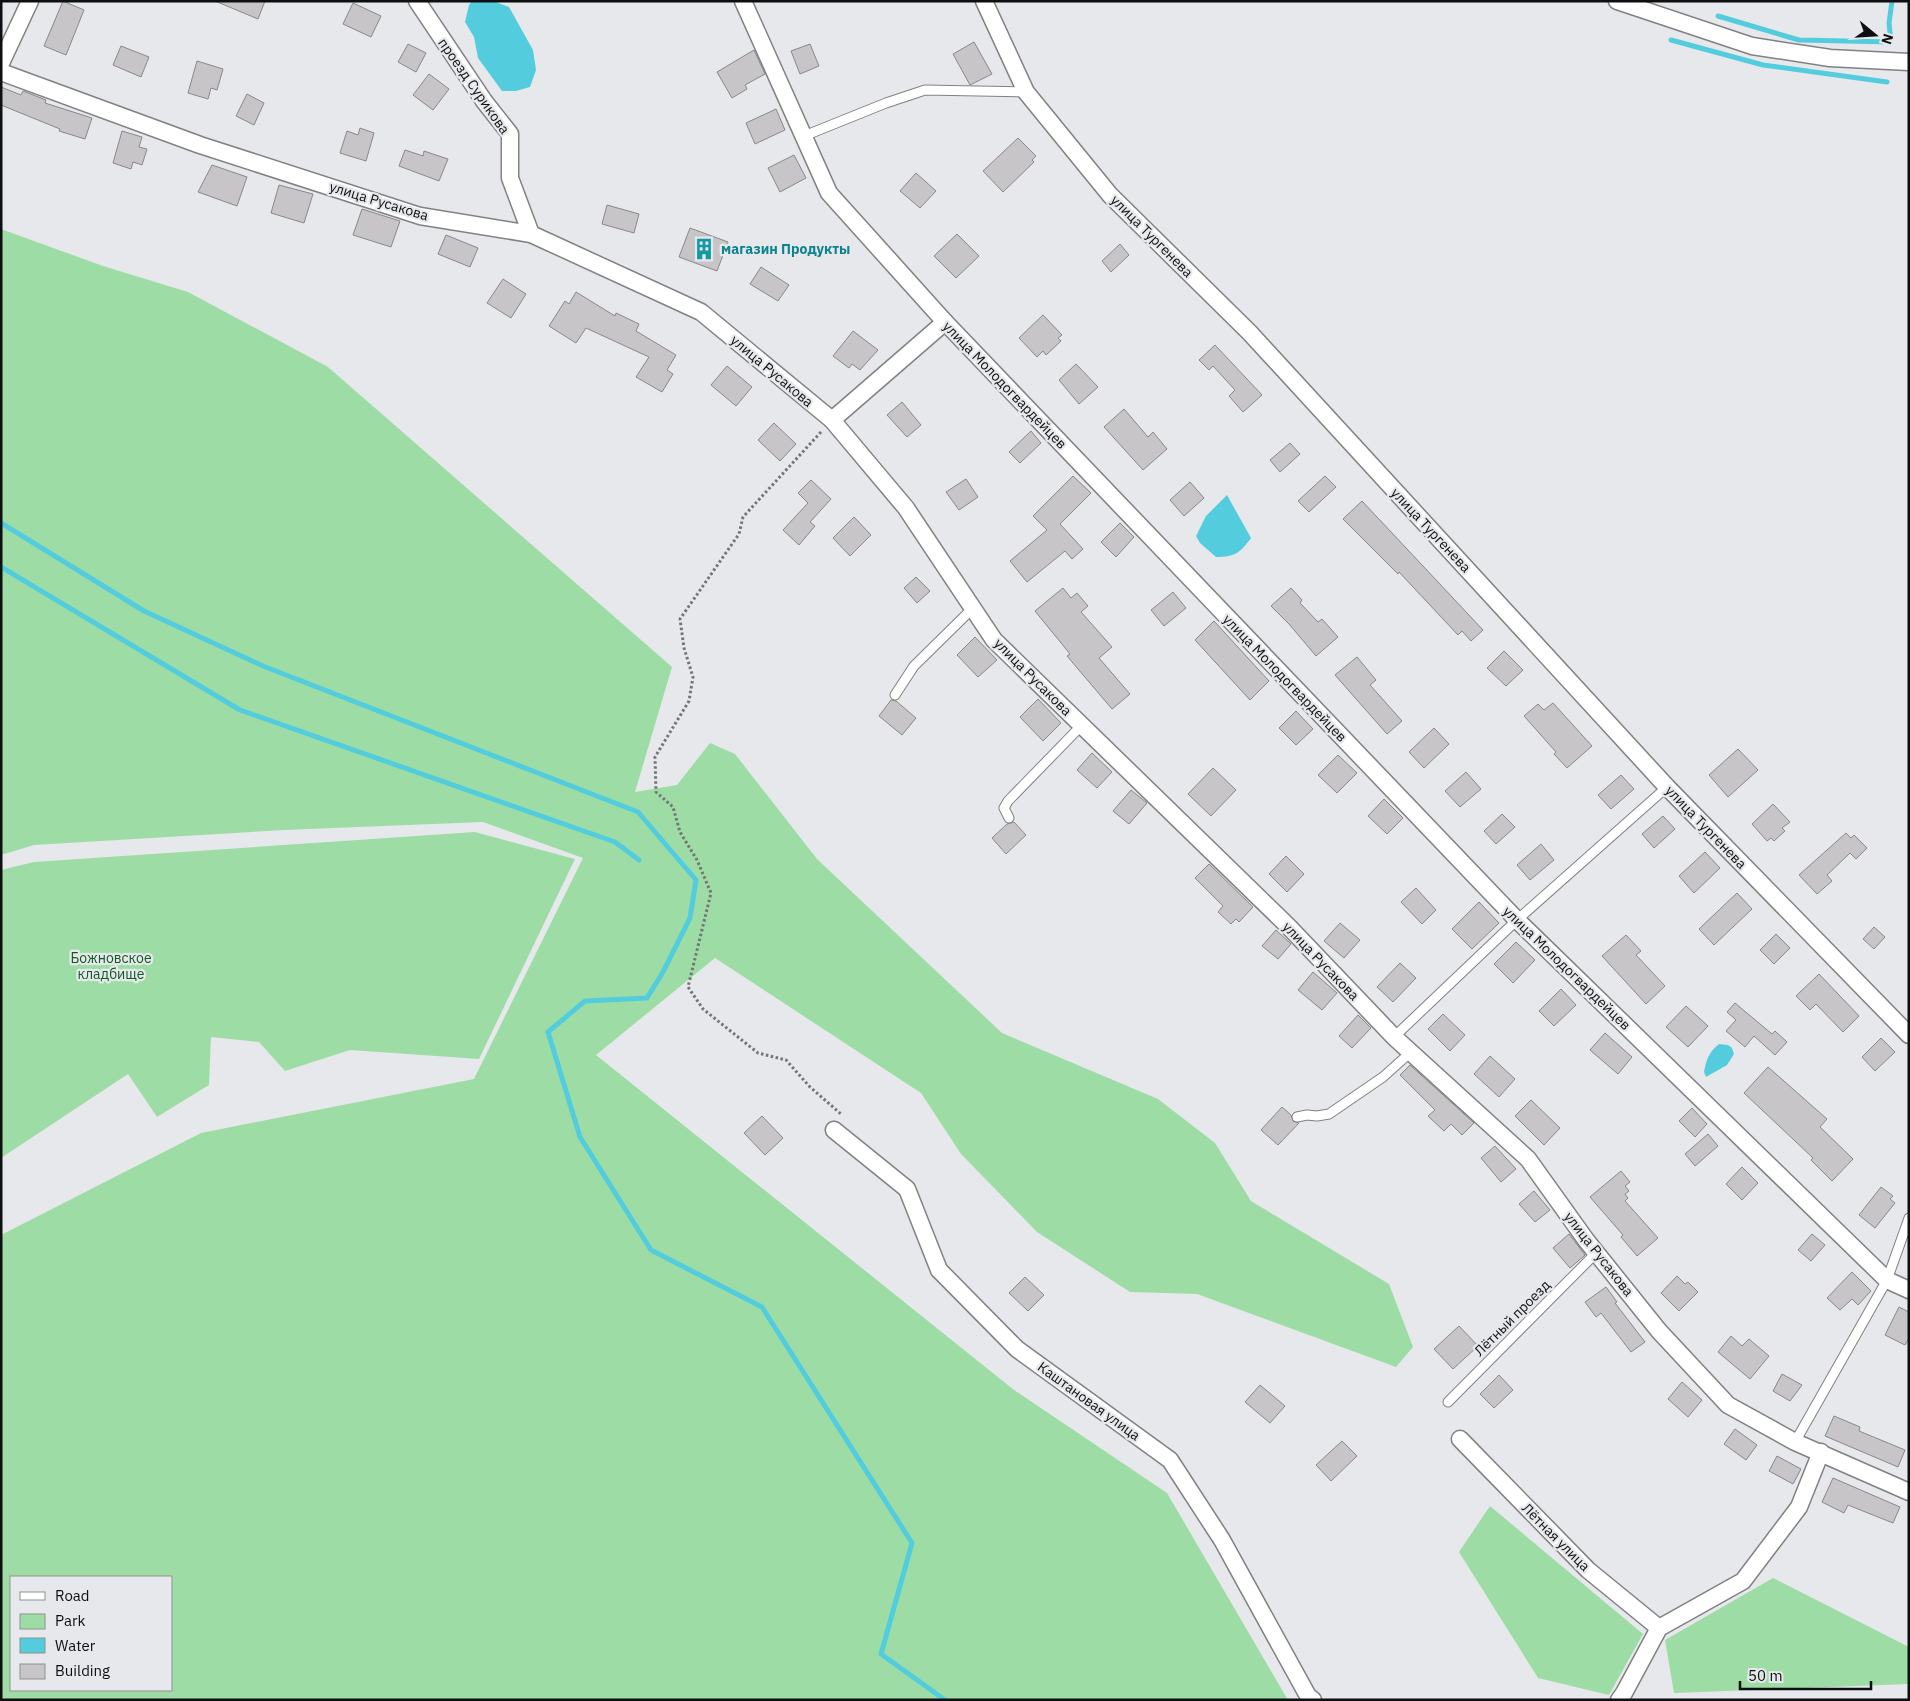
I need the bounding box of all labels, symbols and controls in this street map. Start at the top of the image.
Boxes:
north arrow [1850,10,1900,60]
text: N [1877,31,1897,47]
street label: проезд Сурикова [434,35,514,138]
street label: улица Русакова [327,177,431,225]
street label: улица Тургенева [1107,191,1197,281]
building icon: магазин Продукты [691,236,717,262]
place label: магазин Продукты [721,240,850,258]
street label: улица Молодогвардейцев [939,317,1071,453]
street label: улица Русакова [727,331,817,411]
street label: улица Тургенева [1387,484,1475,576]
street label: улица Молодогвардейцев [1219,610,1351,746]
street label: улица Русакова [990,634,1076,720]
street label: улица Тургенева [1662,781,1751,873]
street label: улица Молодогвардейцев [1499,902,1635,1034]
street label: улица Русакова [1279,918,1363,1005]
park label: Божновское кладбище [70,949,152,983]
street label: улица Русакова [1560,1208,1638,1300]
street label: Лётный проезд [1470,1276,1554,1360]
street label: Каштановая улица [1034,1358,1144,1445]
street label: Лётная улица [1518,1499,1594,1575]
legend [10,1576,172,1691]
text: Road [55,1586,90,1605]
text: Park [55,1611,85,1630]
text: Water [55,1636,96,1655]
scale bar [1740,1658,1871,1690]
text: Building [55,1661,110,1680]
text: 50 m [1748,1666,1783,1685]

